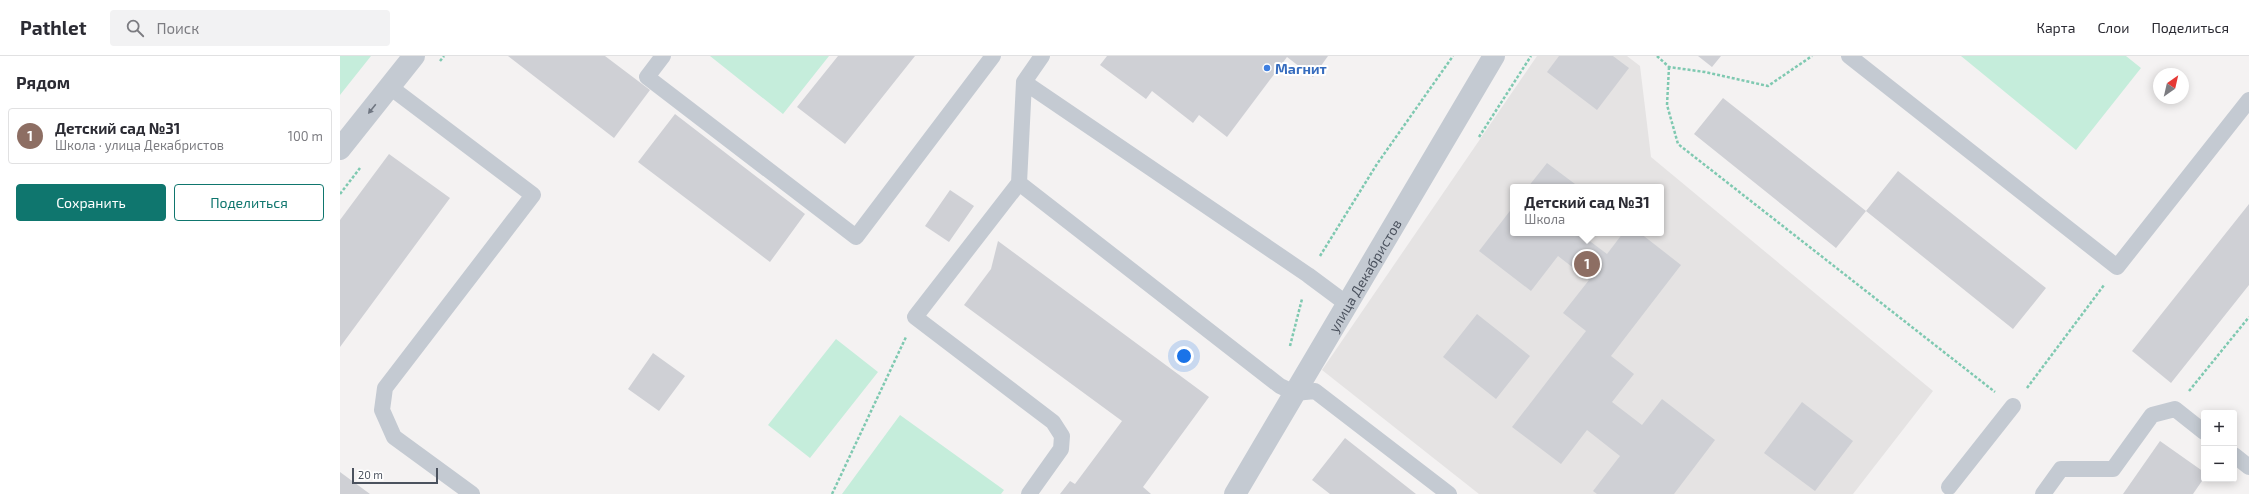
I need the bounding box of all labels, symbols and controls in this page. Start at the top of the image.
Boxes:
search box [110,10,390,46]
text: Pathlet [20,16,86,39]
icon: search [124,17,146,39]
text: Поиск [156,19,199,37]
text: Карта [2036,19,2075,36]
text: Слои [2097,19,2129,36]
text: Поделиться [2151,19,2229,36]
place label: Магнит [1275,60,1327,77]
marker: Магнит [1262,63,1272,73]
north arrow [2153,68,2189,104]
text: Рядом [16,72,70,92]
one-way arrow [368,103,377,114]
text: Детский сад №31 [55,119,180,137]
text: 1 [27,128,33,144]
text: 100 m [288,128,323,144]
text: Школа · улица Декабристов [55,137,224,153]
button: Сохранить [16,184,166,221]
button: Поделиться [174,184,324,221]
popup [1510,184,1664,236]
text: Детский сад №31 [1524,193,1650,211]
text: Школа [1524,211,1565,227]
street label: улица Декабристов [1324,216,1404,335]
pin: 1 [1574,249,1600,279]
your location [1174,346,1194,366]
map controls [2201,410,2237,482]
button: + [2201,410,2237,446]
button: − [2201,446,2237,482]
scale bar [352,466,438,485]
text: 20 m [358,468,383,481]

